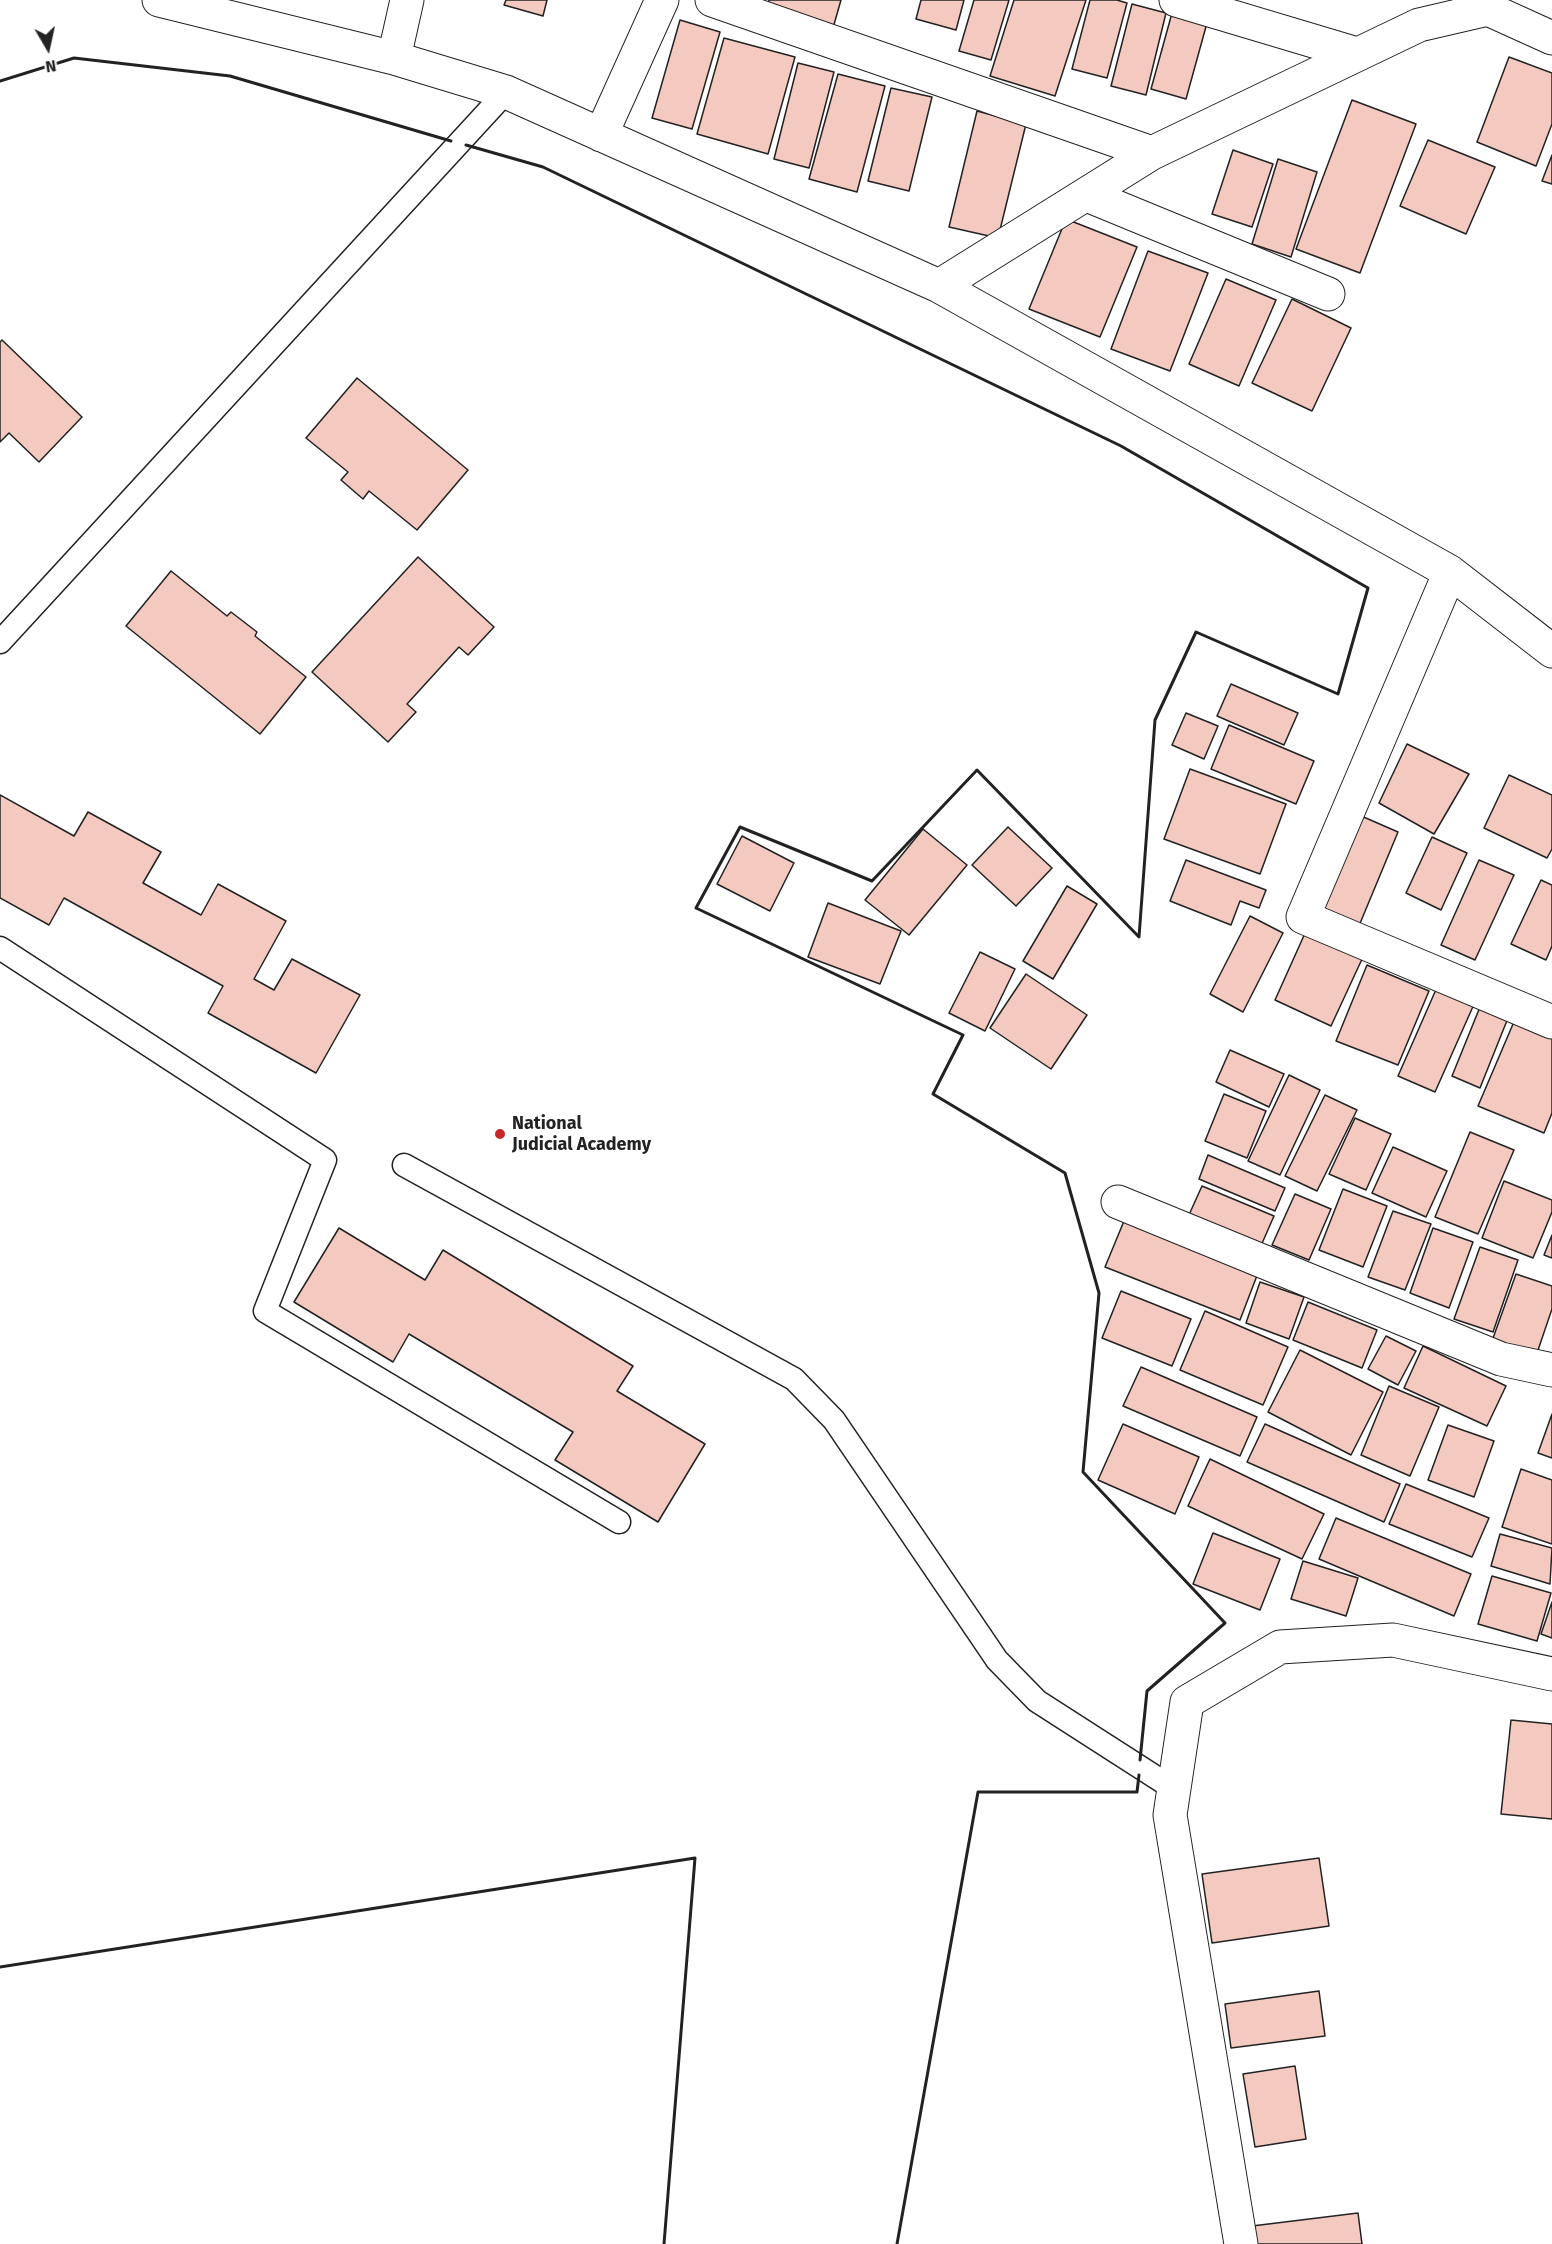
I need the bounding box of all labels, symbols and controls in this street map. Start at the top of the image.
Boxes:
north arrow [18,18,78,78]
text: N [44,56,58,76]
place label: National Judicial Academy [512,1113,651,1156]
marker: National Judicial Academy [493,1127,507,1141]

